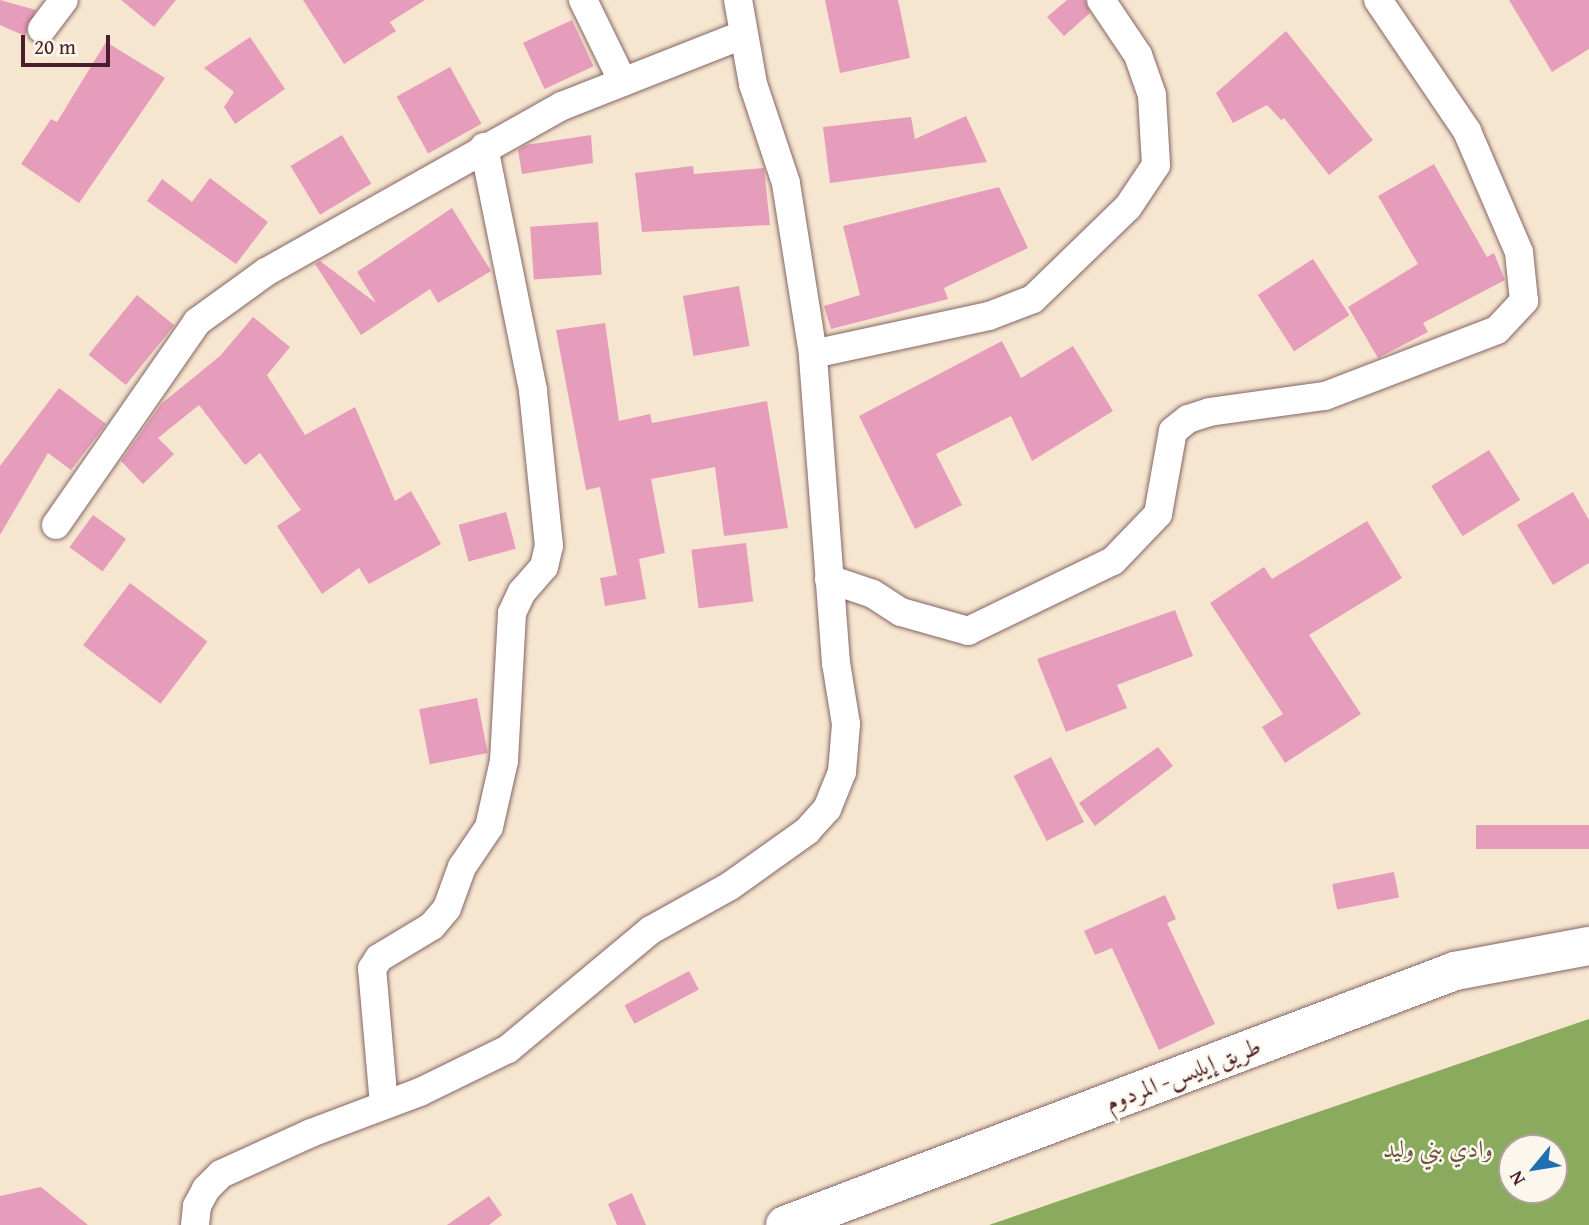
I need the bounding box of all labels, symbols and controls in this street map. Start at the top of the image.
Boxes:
scale bar [24,21,114,65]
text: 20 m [34,31,76,62]
street label: طريق إيليس- المردوم [1101,1031,1265,1117]
north arrow [1498,1134,1568,1204]
park label: وادي بني وليد [1383,1135,1493,1163]
text: N [1501,1166,1532,1191]

